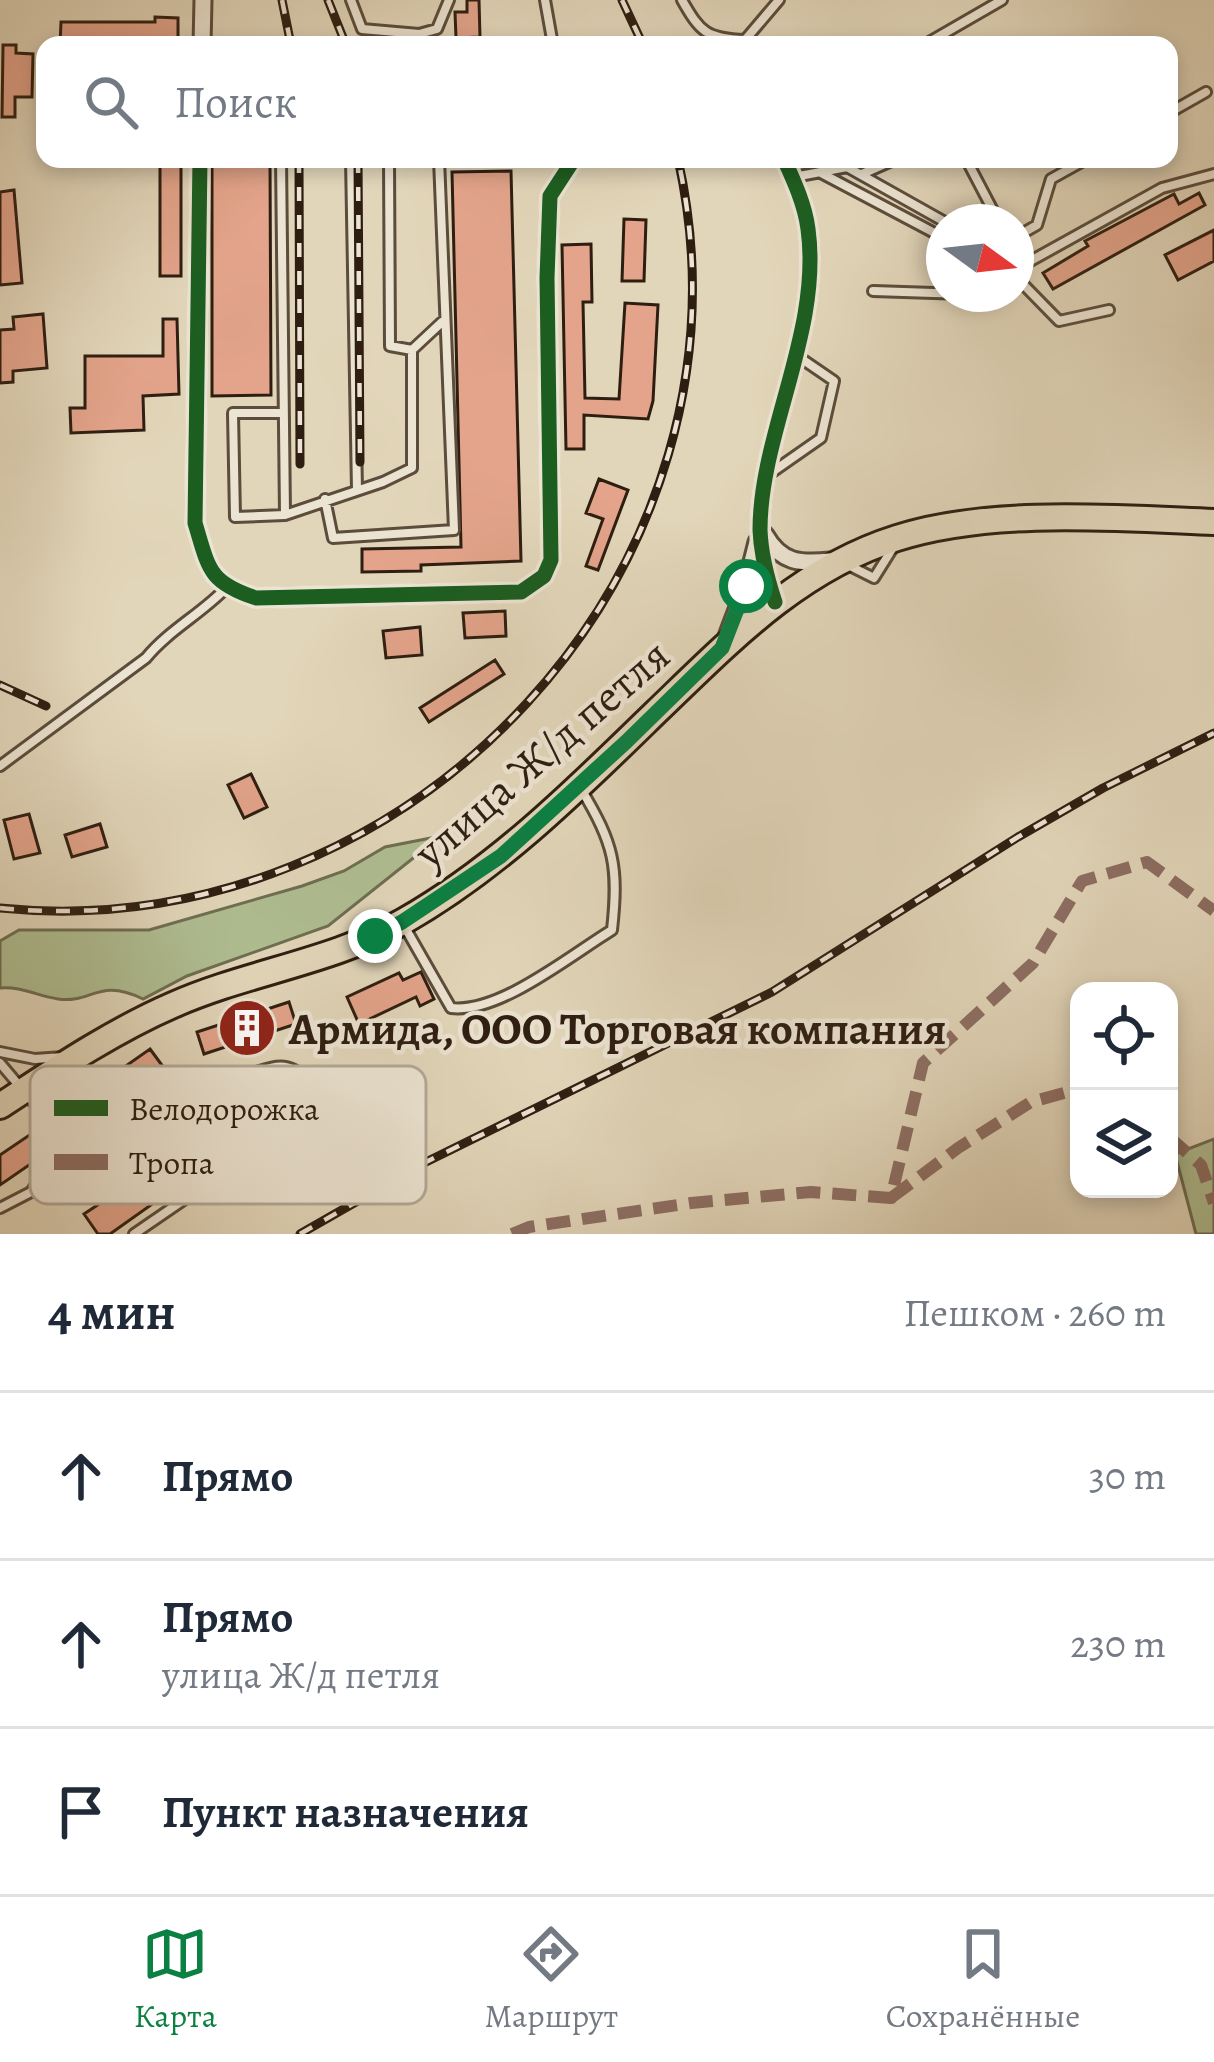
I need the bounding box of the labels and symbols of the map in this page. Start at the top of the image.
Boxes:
north arrow [926,204,1034,312]
route start [719,559,773,613]
street label: улица Ж/д петля [399,625,683,883]
route end [348,909,402,963]
building icon: Армида, ООО Торговая компания [216,997,278,1059]
place label: Армида, ООО Торговая компания [288,998,946,1060]
legend [30,1066,426,1204]
text: Велодорожка [129,1086,320,1131]
text: Тропа [129,1140,215,1185]

